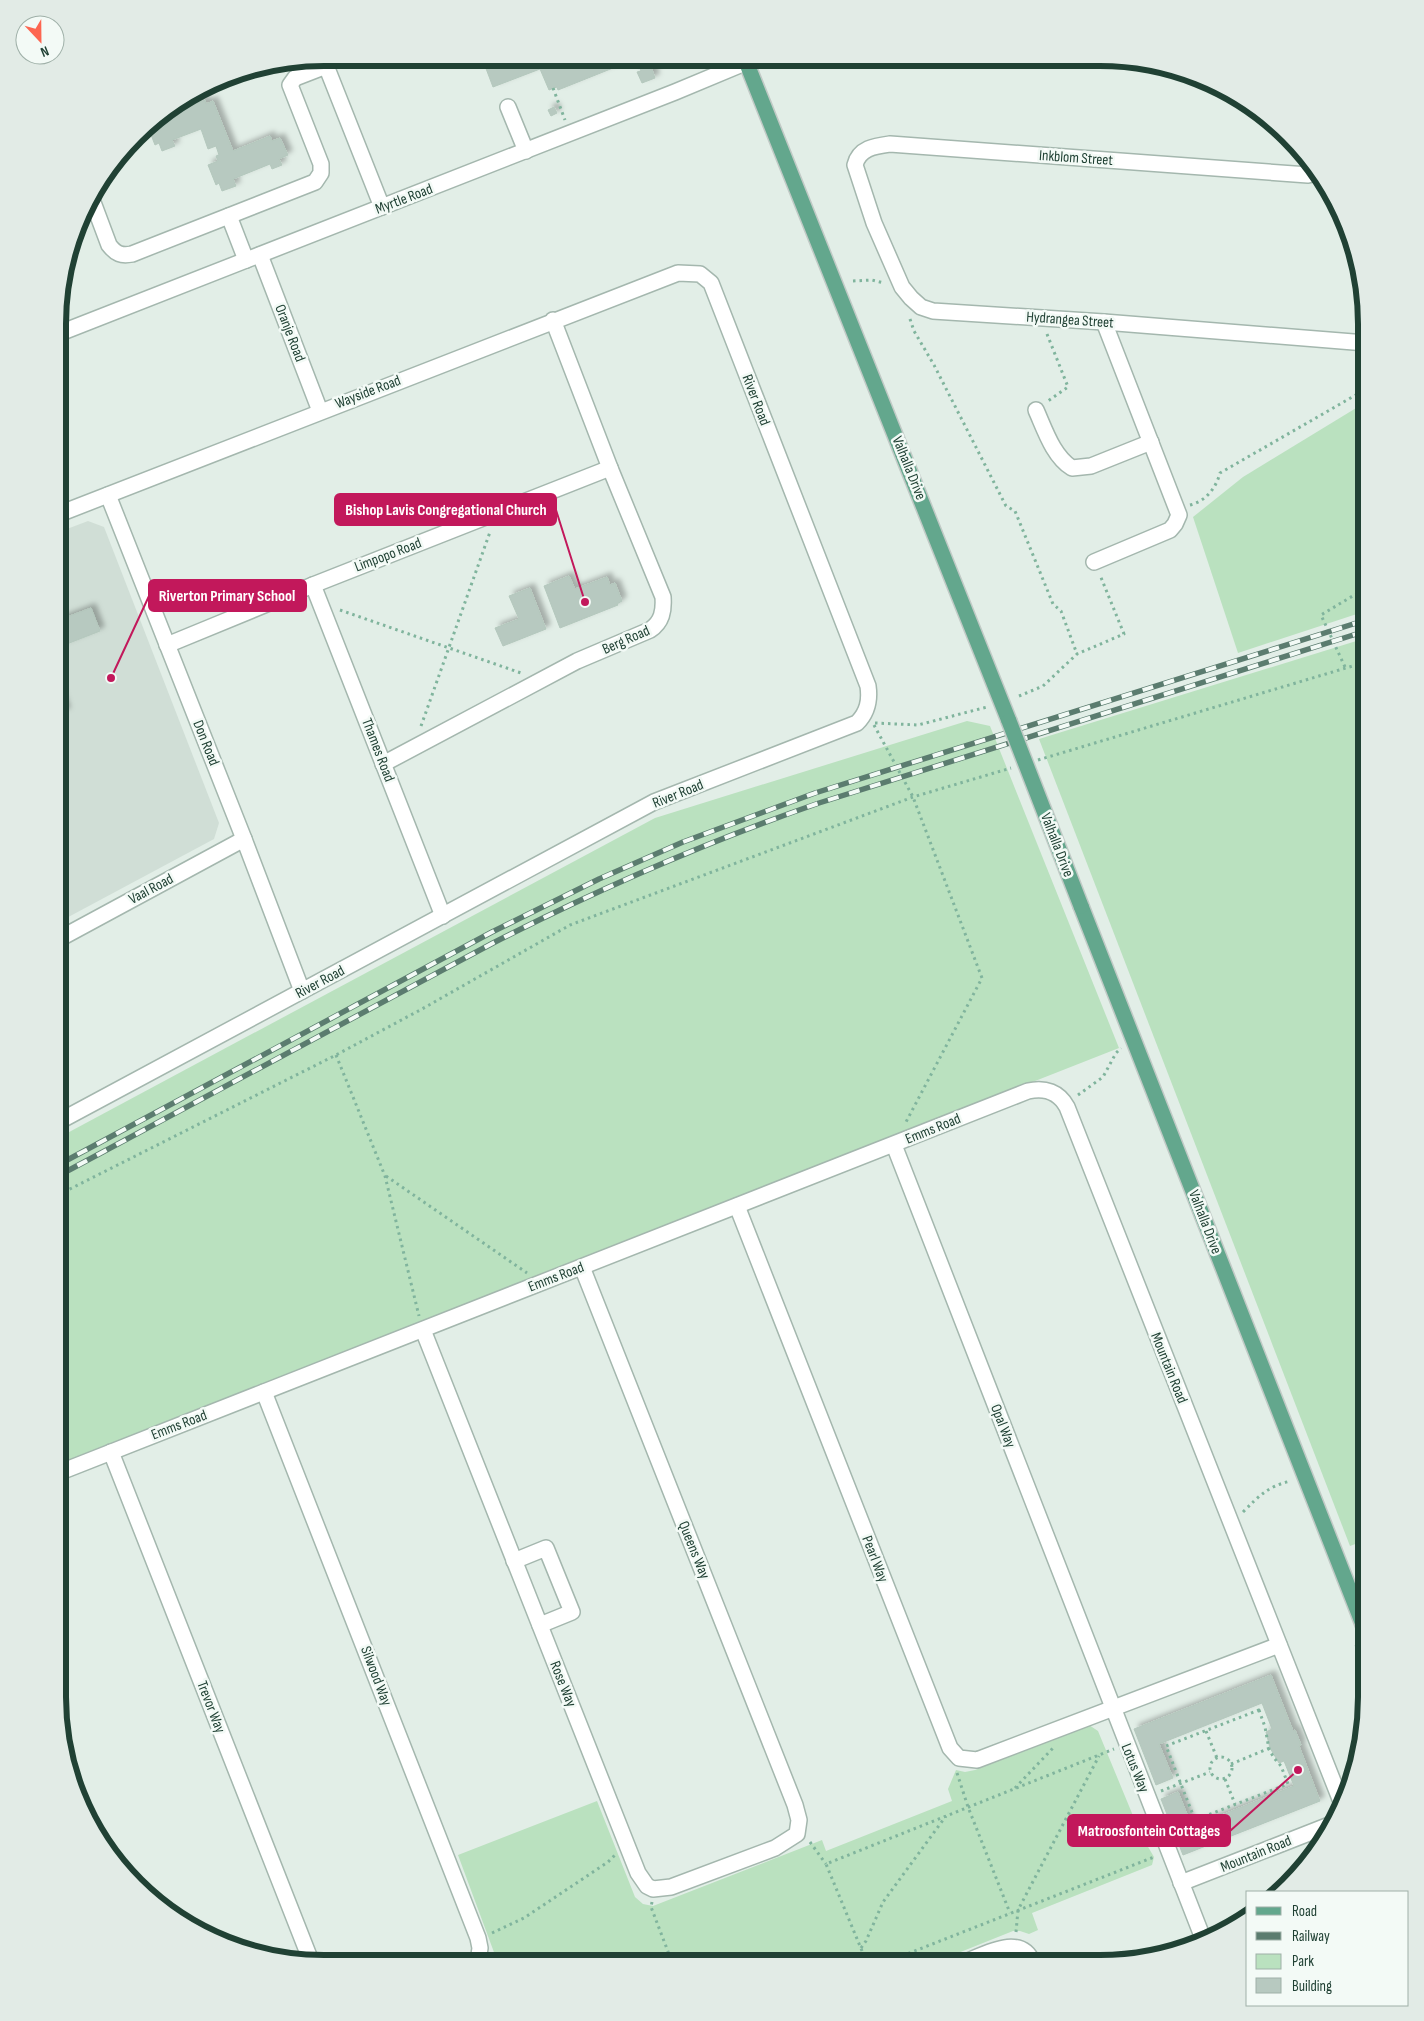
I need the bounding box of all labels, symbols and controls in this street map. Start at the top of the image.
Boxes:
north arrow [15,15,65,65]
text: N [38,42,51,61]
street label: Inkblom Street [1038,146,1114,170]
street label: Myrtle Road [373,179,435,219]
street label: Oranje Road [270,302,310,364]
street label: Hydrangea Street [1026,307,1115,333]
street label: Wayside Road [333,371,403,413]
street label: River Road [738,372,774,428]
street label: Valhalla Drive [888,433,930,503]
callout: Bishop Lavis Congregational Church [335,494,556,525]
text: Bishop Lavis Congregational Church [345,501,547,520]
street label: Limpopo Road [352,534,424,576]
callout: Riverton Primary School [149,580,306,611]
text: Riverton Primary School [159,587,295,606]
street label: Berg Road [599,621,653,659]
street label: Thames Road [357,716,399,784]
street label: Don Road [188,717,224,769]
street label: River Road [650,775,706,813]
street label: Valhalla Drive [1036,810,1078,880]
street label: Vaal Road [125,869,177,909]
street label: River Road [292,961,348,1003]
street label: Emms Road [902,1109,964,1149]
street label: Valhalla Drive [1184,1187,1226,1257]
street label: Emms Road [525,1258,587,1296]
street label: Mountain Road [1146,1330,1192,1406]
street label: Opal Way [986,1401,1020,1451]
street label: Emms Road [148,1406,210,1444]
street label: Queens Way [674,1518,714,1582]
street label: Pearl Way [857,1533,893,1585]
street label: Silwood Way [356,1644,396,1709]
street label: Rose Way [545,1658,581,1710]
street label: Trevor Way [192,1678,230,1736]
street label: Lotus Way [1117,1741,1153,1795]
callout: Matroosfontein Cottages [1068,1815,1230,1846]
text: Matroosfontein Cottages [1078,1822,1220,1841]
street label: Mountain Road [1218,1831,1294,1877]
legend [1246,1891,1409,2006]
text: Road [1292,1902,1317,1921]
text: Railway [1292,1927,1330,1946]
text: Park [1292,1952,1314,1971]
text: Building [1292,1977,1332,1996]

